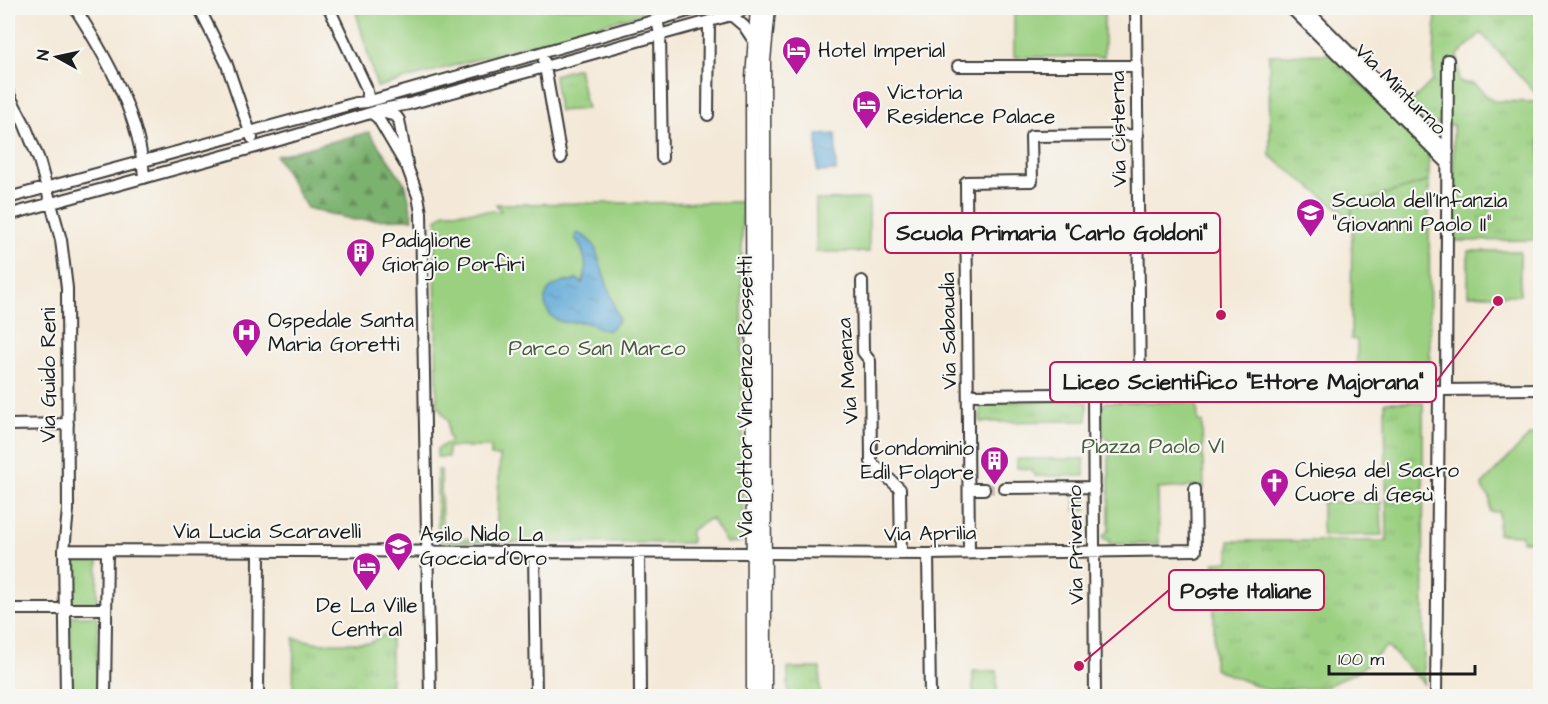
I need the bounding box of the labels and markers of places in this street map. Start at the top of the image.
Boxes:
hotel icon: Hotel Imperial [781,34,813,76]
place label: Hotel Imperial [818,36,945,66]
place label: Victoria Residence Palace [887,78,1055,131]
hotel icon: Victoria Residence Palace [850,88,882,130]
place label: Scuola dell'Infanzia "Giovanni Paolo II" [1332,186,1508,239]
school or university icon: Scuola dell'Infanzia "Giovanni Paolo II" [1295,196,1327,238]
callout: Scuola Primaria "Carlo Goldoni" [885,213,1220,253]
place label: Padiglione Giorgio Porfiri [382,226,525,281]
building icon: Padiglione Giorgio Porfiri [345,236,377,278]
place label: Ospedale Santa Maria Goretti [268,306,414,359]
hospital icon: Ospedale Santa Maria Goretti [231,316,263,358]
callout: Liceo Scientifico "Ettore Majorana" [1050,362,1436,402]
place label: Condominio Edil Folgore [861,434,974,489]
building icon: Condominio Edil Folgore [979,444,1011,486]
place label: Chiesa del Sacro Cuore di Gesù [1295,456,1459,509]
church icon: Chiesa del Sacro Cuore di Gesù [1258,466,1290,508]
place label: Asilo Nido La Goccia d'Oro [420,520,547,573]
school or university icon: Asilo Nido La Goccia d'Oro [383,530,415,572]
hotel icon: De La Ville Central [351,550,383,592]
callout: Poste Italiane [1169,570,1324,610]
place label: De La Ville Central [316,591,418,644]

